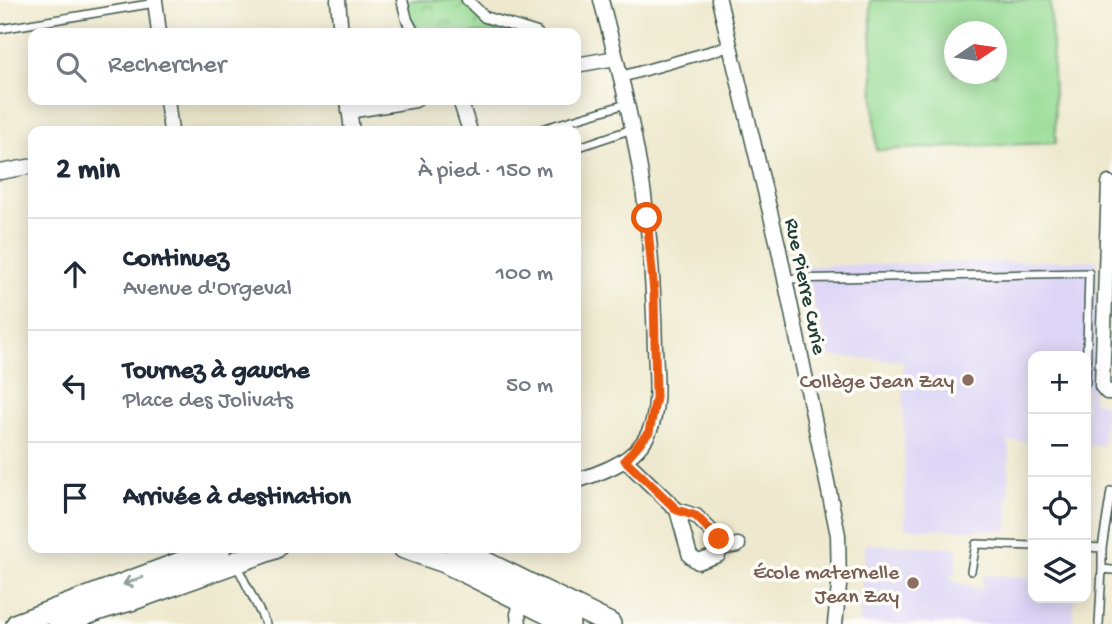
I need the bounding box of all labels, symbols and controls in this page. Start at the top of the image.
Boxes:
north arrow [944,21,1007,84]
search box [28,28,581,105]
icon: search [52,48,90,86]
text: Rechercher [108,51,226,82]
text: 2 min [56,154,120,189]
text: À pied · 150 m [418,158,553,185]
route start [631,202,662,233]
street label: Rue Pierre Curie [777,216,830,358]
text: Continuez [123,245,229,276]
icon: ahead [56,255,94,293]
text: 100 m [496,261,553,288]
text: Avenue d'Orgeval [123,276,292,303]
map controls [1028,351,1091,603]
button: + [1028,351,1091,414]
text: Tournez à gauche [123,357,310,388]
icon: left [56,367,94,405]
place label: Collège Jean Zay [800,371,954,396]
marker: Collège Jean Zay [960,372,976,388]
text: 50 m [506,373,553,400]
text: Place des Jolivats [123,388,293,415]
button: − [1028,414,1091,477]
button: locate [1028,477,1091,540]
icon: arrive [56,479,94,517]
text: Arrivée à destination [123,483,351,514]
route end [703,523,734,554]
button: layers [1028,540,1091,603]
place label: École maternelle Jean Zay [753,562,900,611]
one-way arrow [123,575,145,588]
marker: École maternelle Jean Zay [905,575,921,591]

